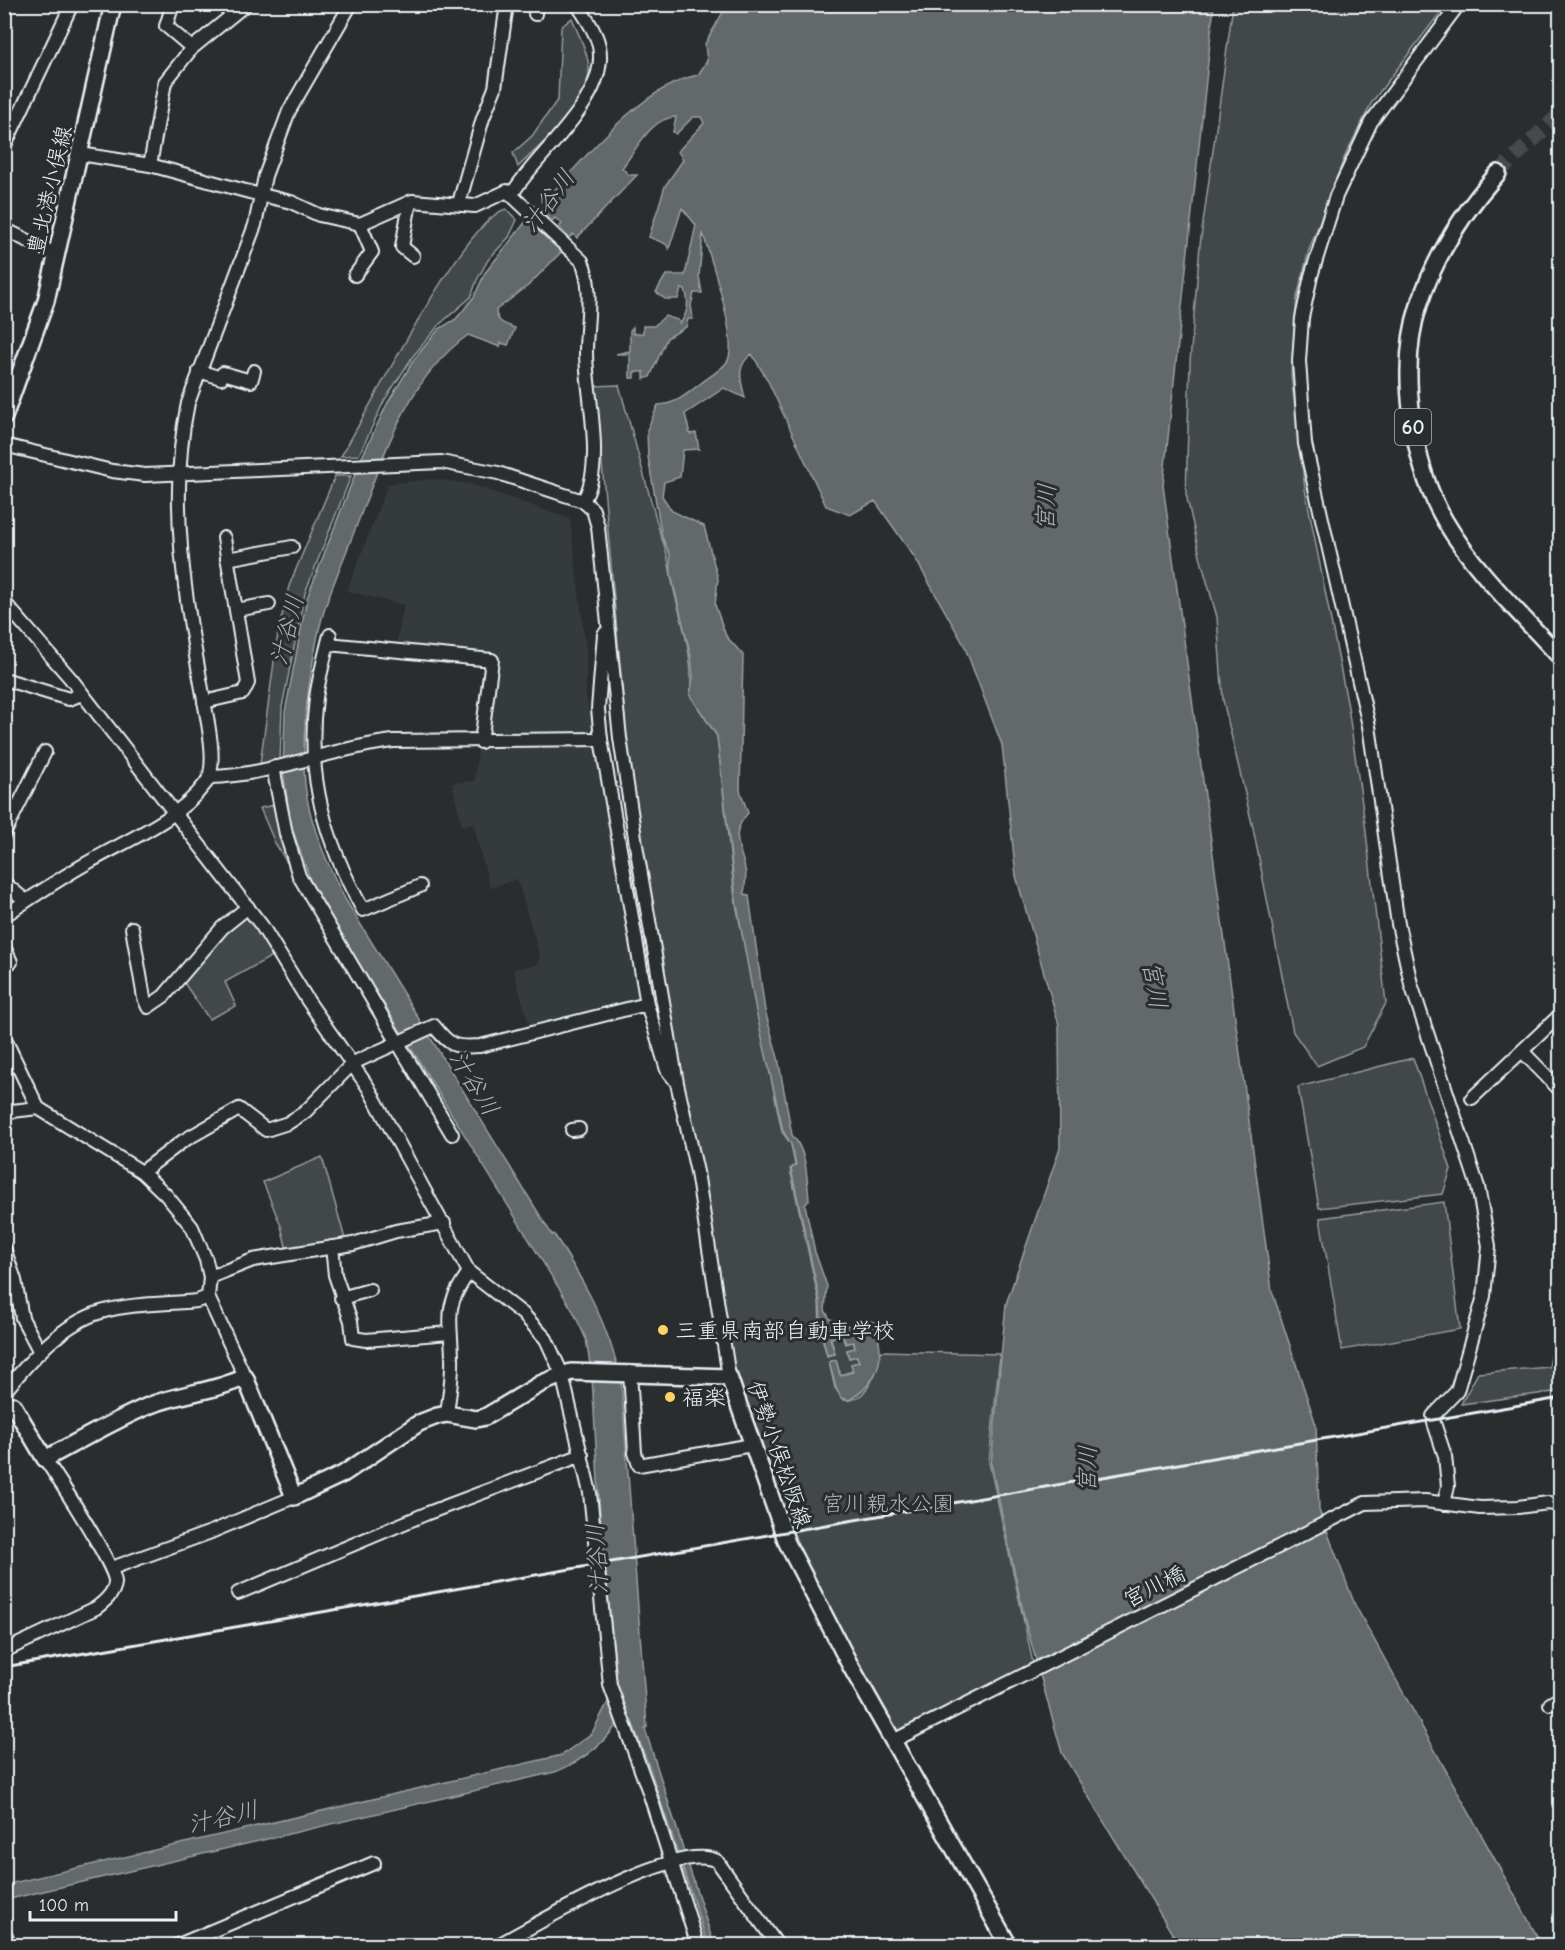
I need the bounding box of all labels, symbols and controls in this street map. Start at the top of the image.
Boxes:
street label: 豊北港小俣線 [22,123,77,257]
water label: 汁谷川 [515,164,581,238]
road number: 60 [1395,409,1431,445]
water label: 宮川 [1031,482,1061,532]
water label: 汁谷川 [265,592,309,668]
water label: 宮川 [1137,959,1173,1011]
water label: 汁谷川 [443,1045,505,1121]
place label: 三重県南部自動車学校 [675,1318,895,1344]
marker: 三重県南部自動車学校 [656,1323,670,1337]
street label: 伊勢小俣松阪線 [742,1377,816,1531]
place label: 福楽 [682,1385,726,1411]
marker: 福楽 [663,1390,677,1404]
water label: 宮川 [1072,1445,1102,1493]
park label: 宮川親水公園 [822,1491,954,1517]
water label: 汁谷川 [581,1522,613,1596]
street label: 宮川橋 [1119,1560,1190,1613]
water label: 汁谷川 [185,1795,261,1839]
scale bar [30,1884,176,1922]
text: 100 m [39,1895,89,1916]

